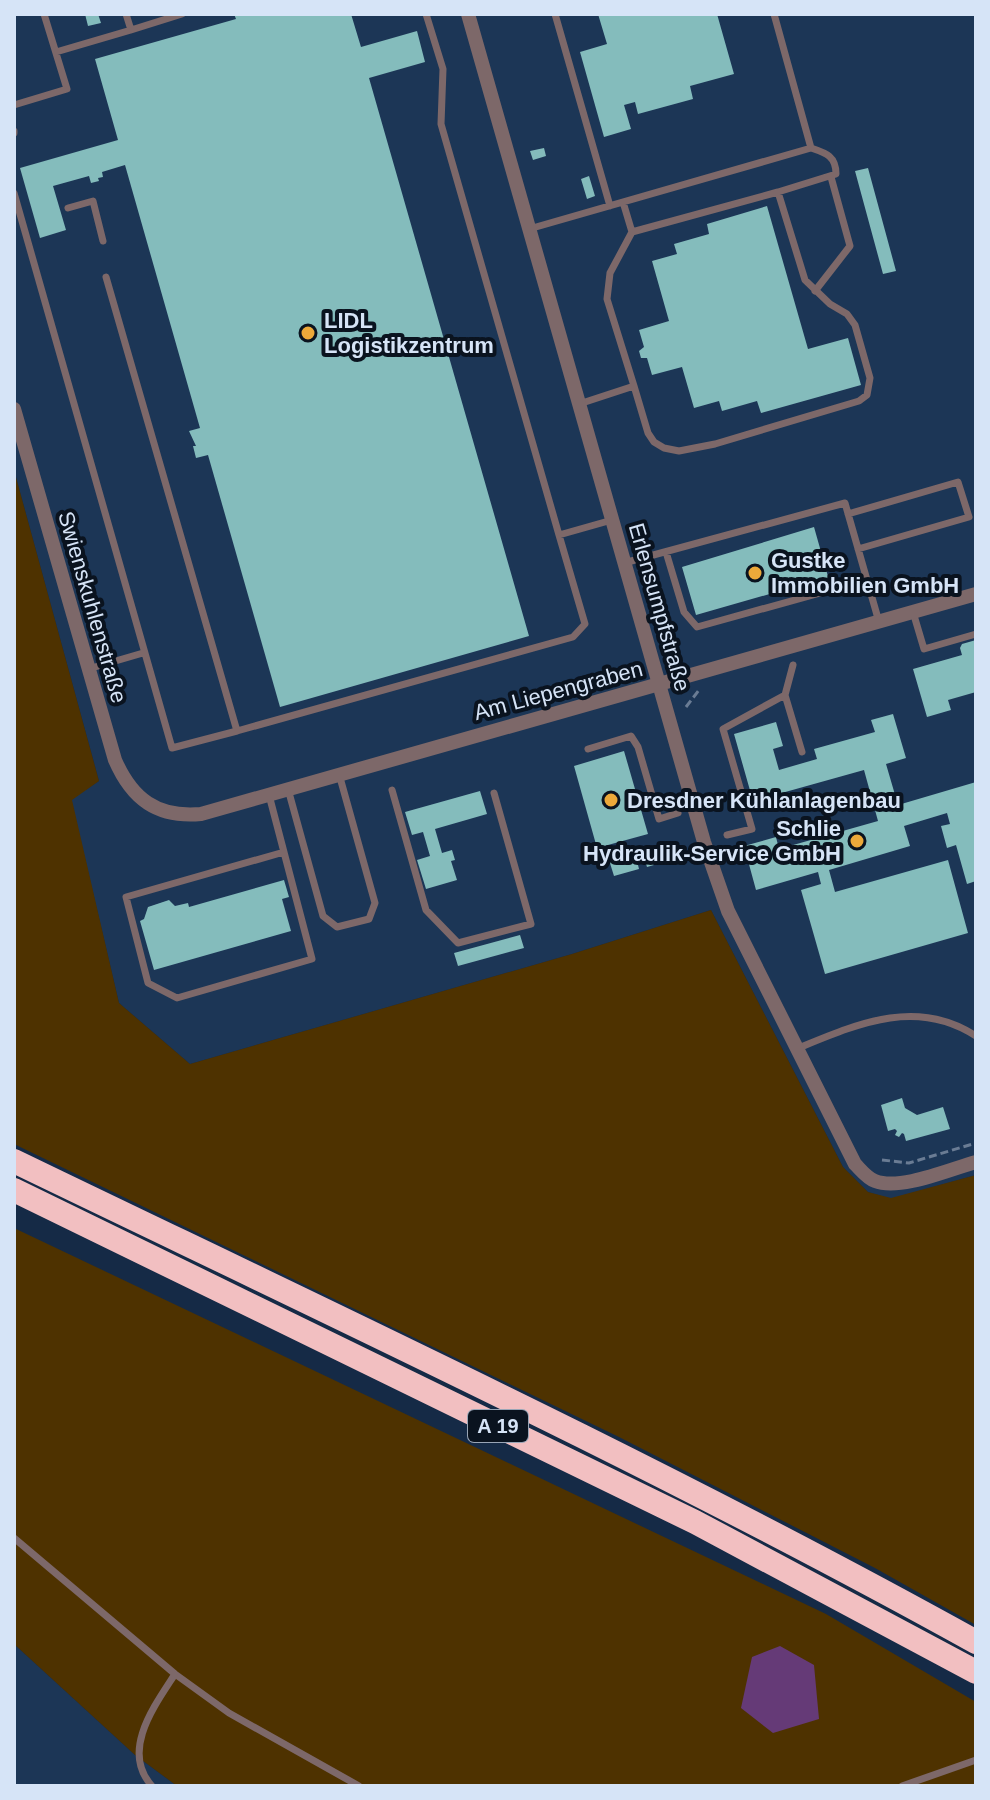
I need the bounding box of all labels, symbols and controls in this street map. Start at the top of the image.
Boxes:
place label: LIDL Logistikzentrum [324,308,494,358]
marker: LIDL Logistikzentrum [299,324,317,342]
street label: Swienskuhlenstraße [53,508,132,706]
street label: Erlensumpfstraße [624,520,695,694]
place label: Gustke Immobilien GmbH [771,548,959,598]
marker: Gustke Immobilien GmbH [746,564,764,582]
street label: Am Liepengraben [471,656,645,725]
place label: Dresdner Kühlanlagenbau [627,788,901,813]
marker: Dresdner Kühlanlagenbau [602,791,620,809]
place label: Schlie Hydraulik-Service GmbH [583,816,841,866]
marker: Schlie Hydraulik-Service GmbH [848,832,866,850]
road number: A 19 [468,1410,528,1442]

